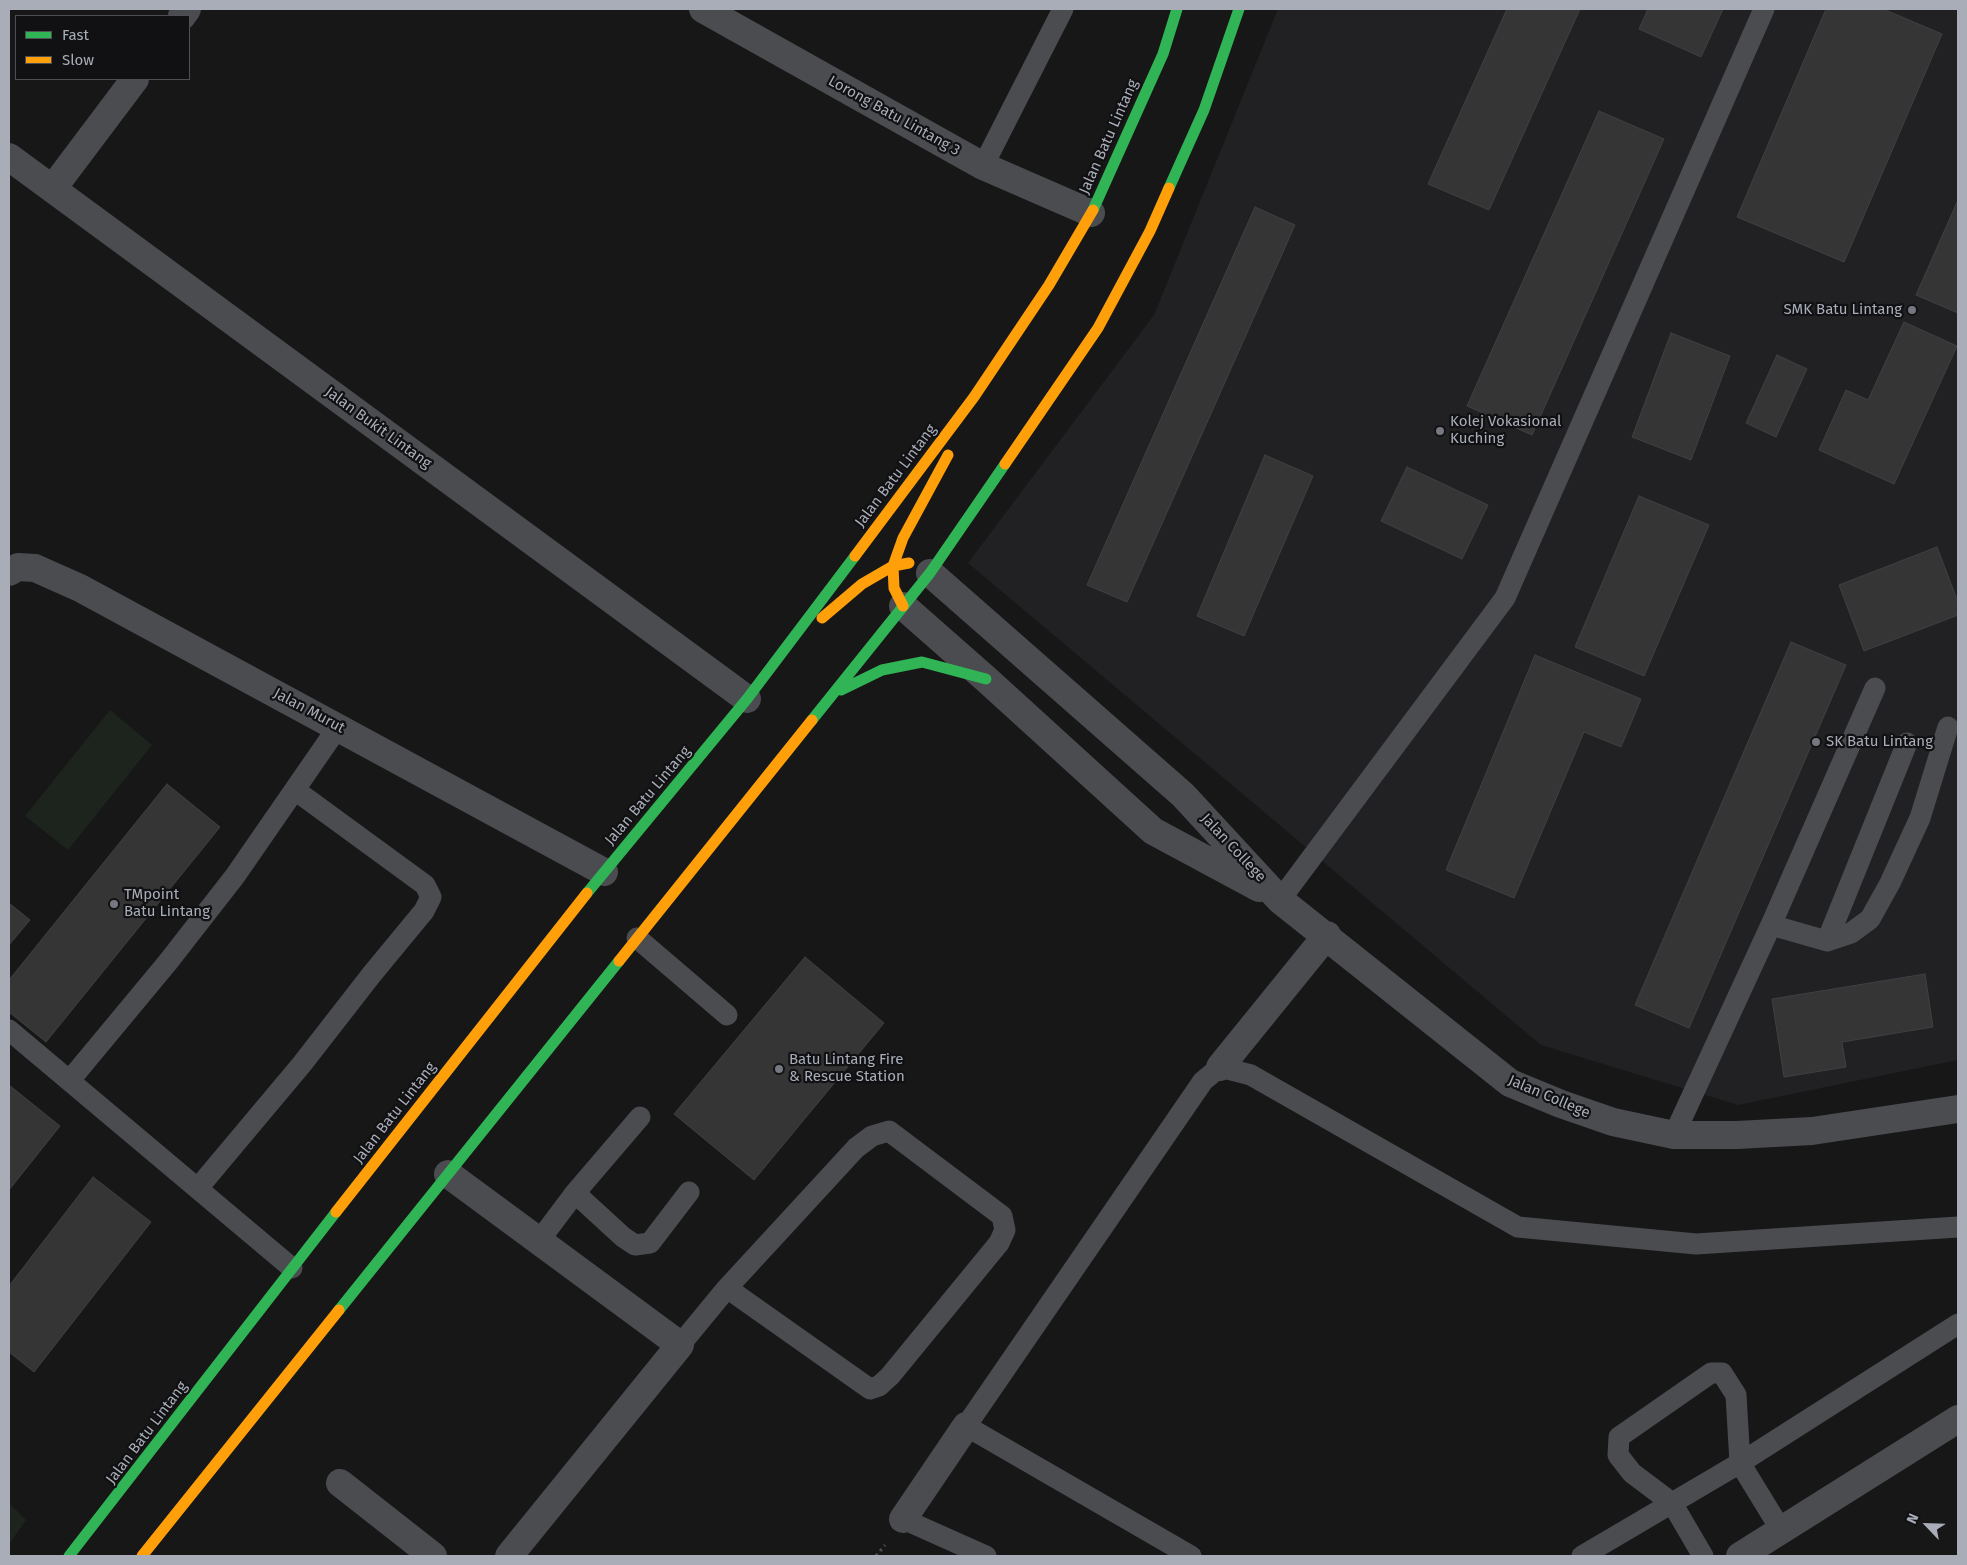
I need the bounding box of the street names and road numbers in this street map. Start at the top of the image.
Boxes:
street label: Lorong Batu Lintang 3 [825,72,963,160]
street label: Jalan Batu Lintang [1076,77,1142,197]
street label: Jalan Bukit Lintang [321,383,435,473]
street label: Jalan Batu Lintang [852,421,940,531]
street label: Jalan Murut [270,685,348,737]
street label: Jalan Batu Lintang [601,743,695,849]
street label: Jalan College [1197,810,1269,886]
street label: Jalan Batu Lintang [350,1059,440,1167]
street label: Jalan College [1505,1072,1593,1122]
street label: Jalan Batu Lintang [103,1378,191,1488]

